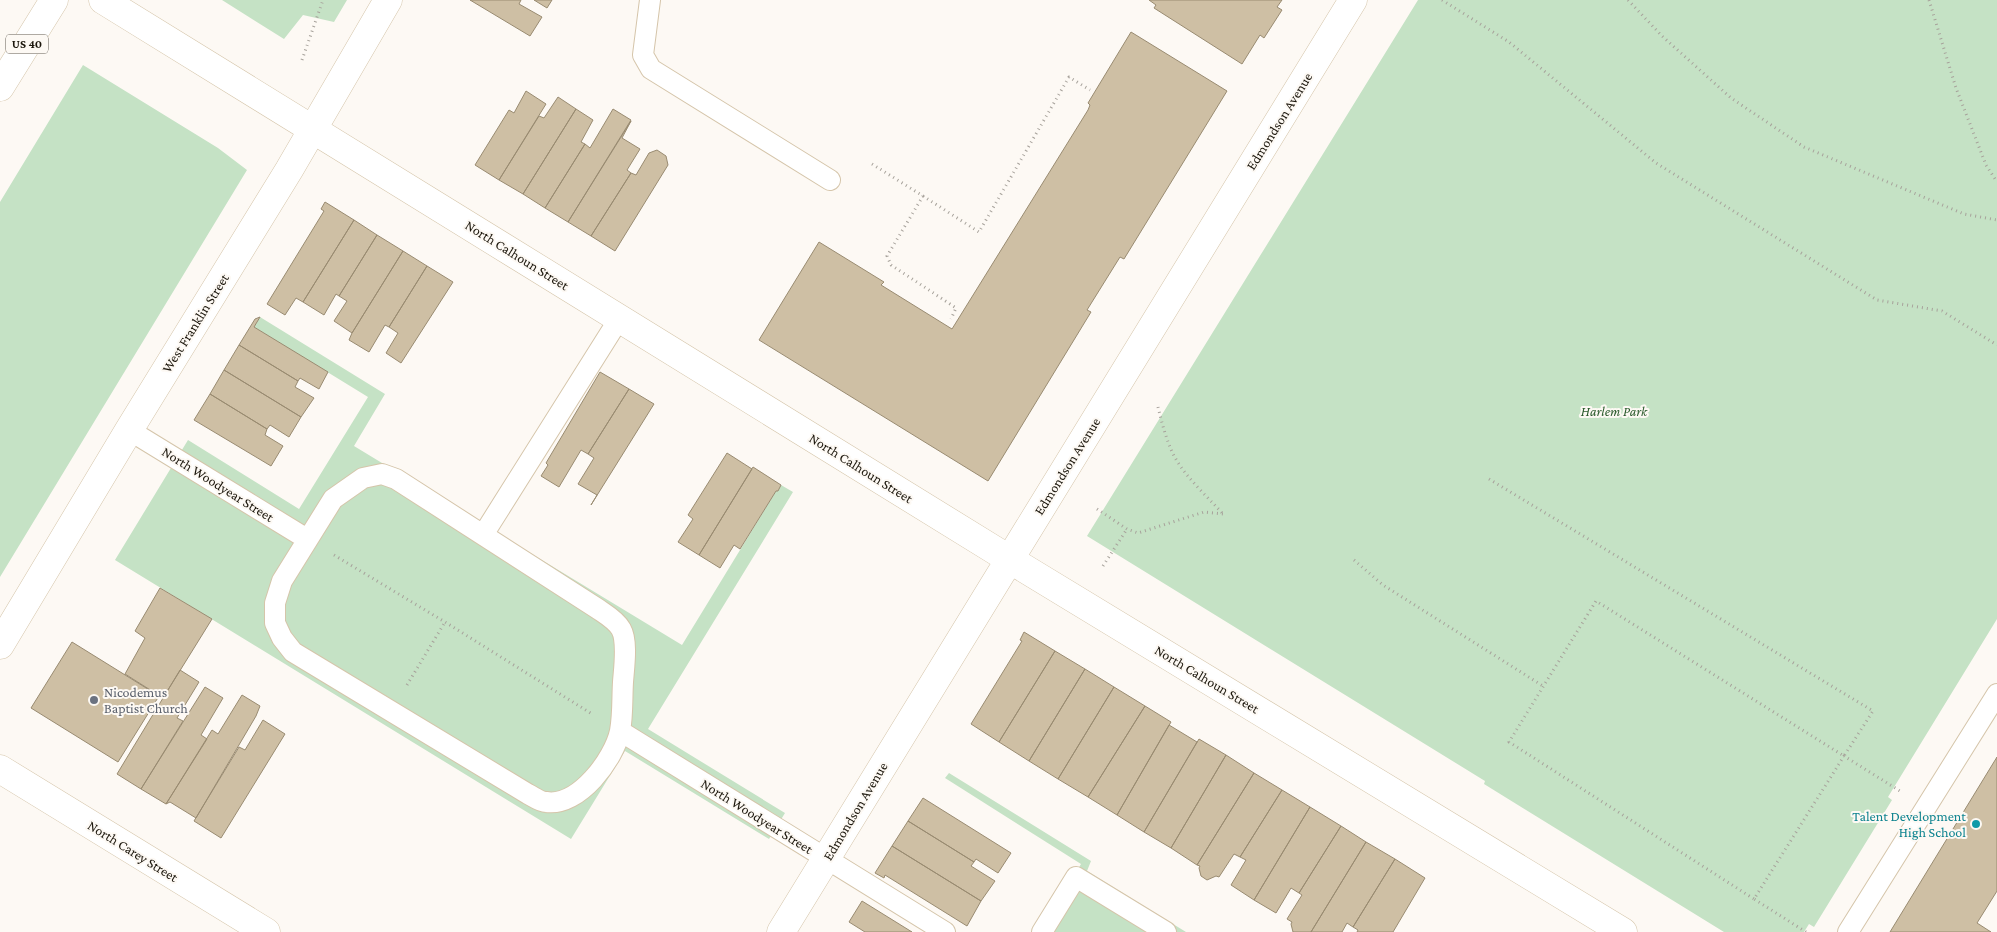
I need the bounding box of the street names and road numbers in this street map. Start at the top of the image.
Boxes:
road number: US 40 [6,34,48,54]
street label: Edmondson Avenue [1243,69,1315,173]
street label: North Calhoun Street [462,217,572,294]
street label: West Franklin Street [158,270,232,375]
street label: Edmondson Avenue [1031,414,1103,518]
street label: North Calhoun Street [806,430,916,507]
street label: North Woodyear Street [159,443,277,525]
street label: North Calhoun Street [1152,641,1262,717]
street label: Edmondson Avenue [819,759,891,863]
street label: North Woodyear Street [698,775,816,857]
street label: North Carey Street [85,817,181,885]

